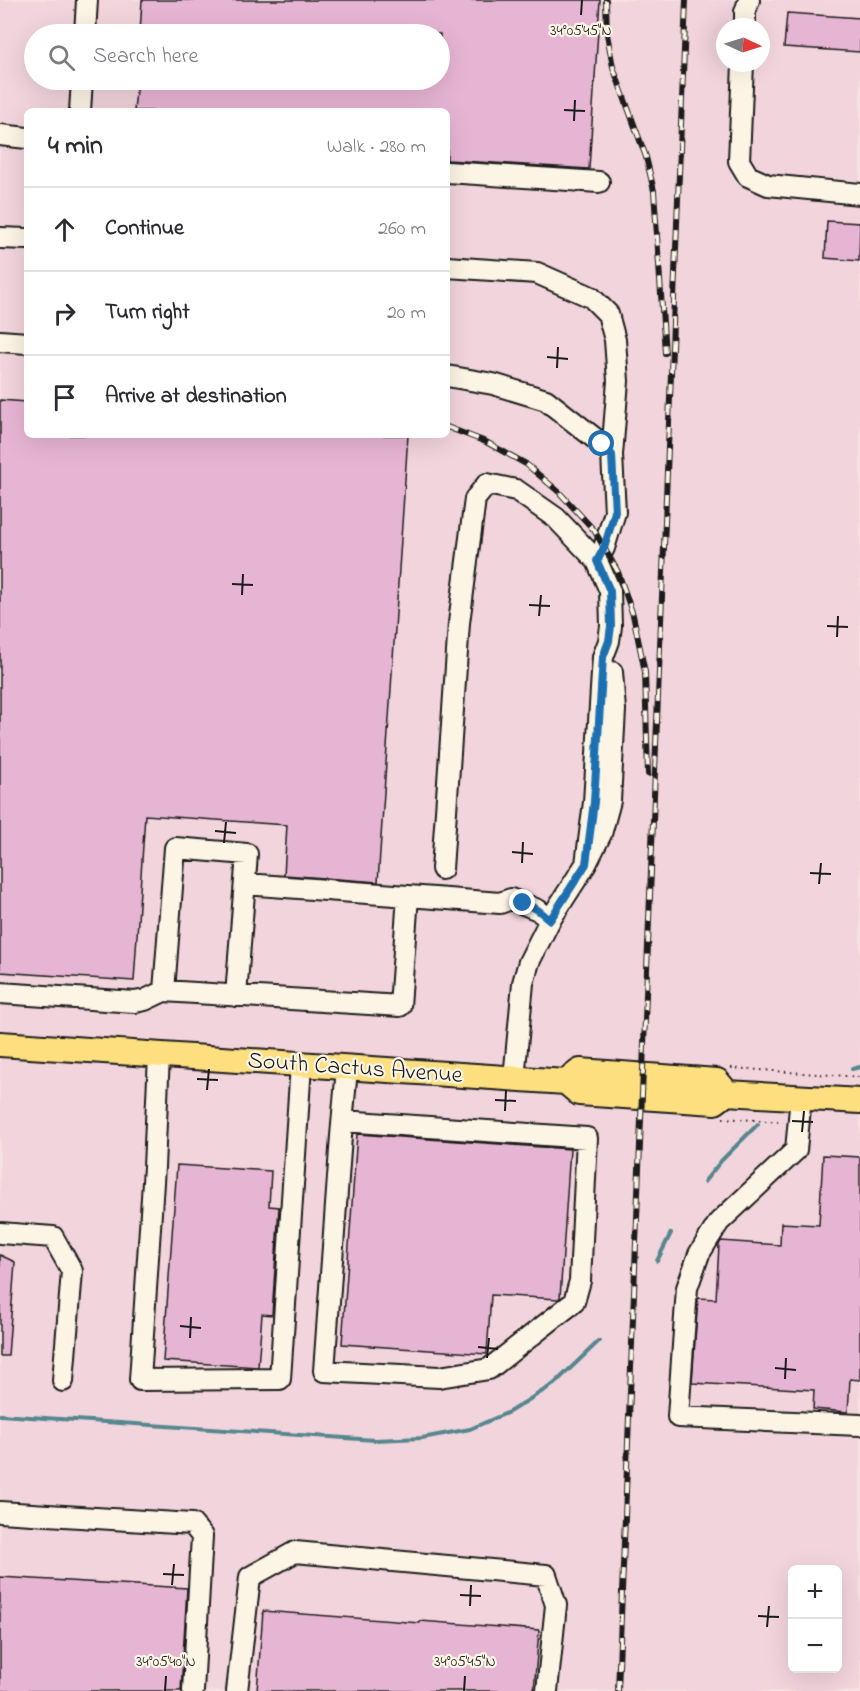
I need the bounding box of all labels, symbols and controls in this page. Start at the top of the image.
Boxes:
north arrow [716,18,770,72]
text: 34°05'45"N [550,20,612,42]
search box [24,24,450,90]
icon: search [45,41,78,74]
text: Search here [93,41,198,73]
text: 4 min [48,128,103,166]
text: Walk · 280 m [327,133,426,162]
icon: ahead [48,213,81,246]
text: Continue [105,213,184,245]
text: 260 m [378,215,426,244]
icon: right [48,297,81,330]
text: Turn right [105,297,190,329]
text: 20 m [387,299,426,328]
icon: arrive [48,381,81,414]
text: Arrive at destination [105,381,287,413]
route start [588,430,614,456]
route end [509,889,535,915]
street label: South Cactus Avenue [246,1044,464,1094]
map controls [788,1565,842,1673]
button: + [788,1565,842,1619]
button: − [788,1619,842,1673]
text: 34°05'40"N [136,1651,196,1673]
text: 34°05'45"N [434,1651,496,1673]

